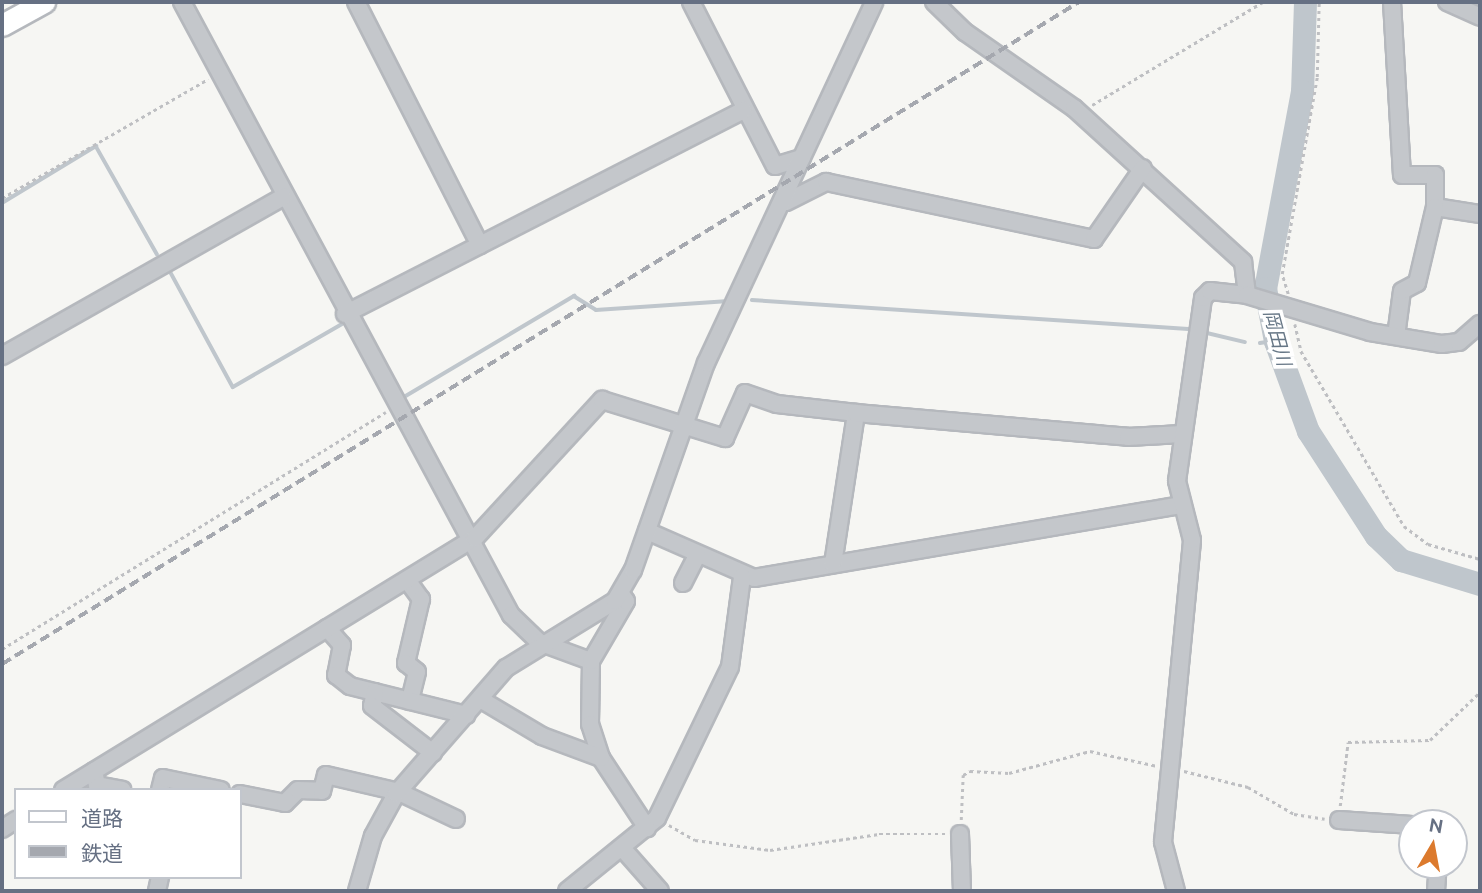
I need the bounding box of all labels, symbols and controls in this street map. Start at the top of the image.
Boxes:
water label: 岡田川 [1259,308,1295,368]
legend [14,788,242,879]
text: 道路 [81,806,123,830]
north arrow [1398,809,1468,879]
text: N [1427,813,1445,837]
text: 鉄道 [81,841,123,865]

